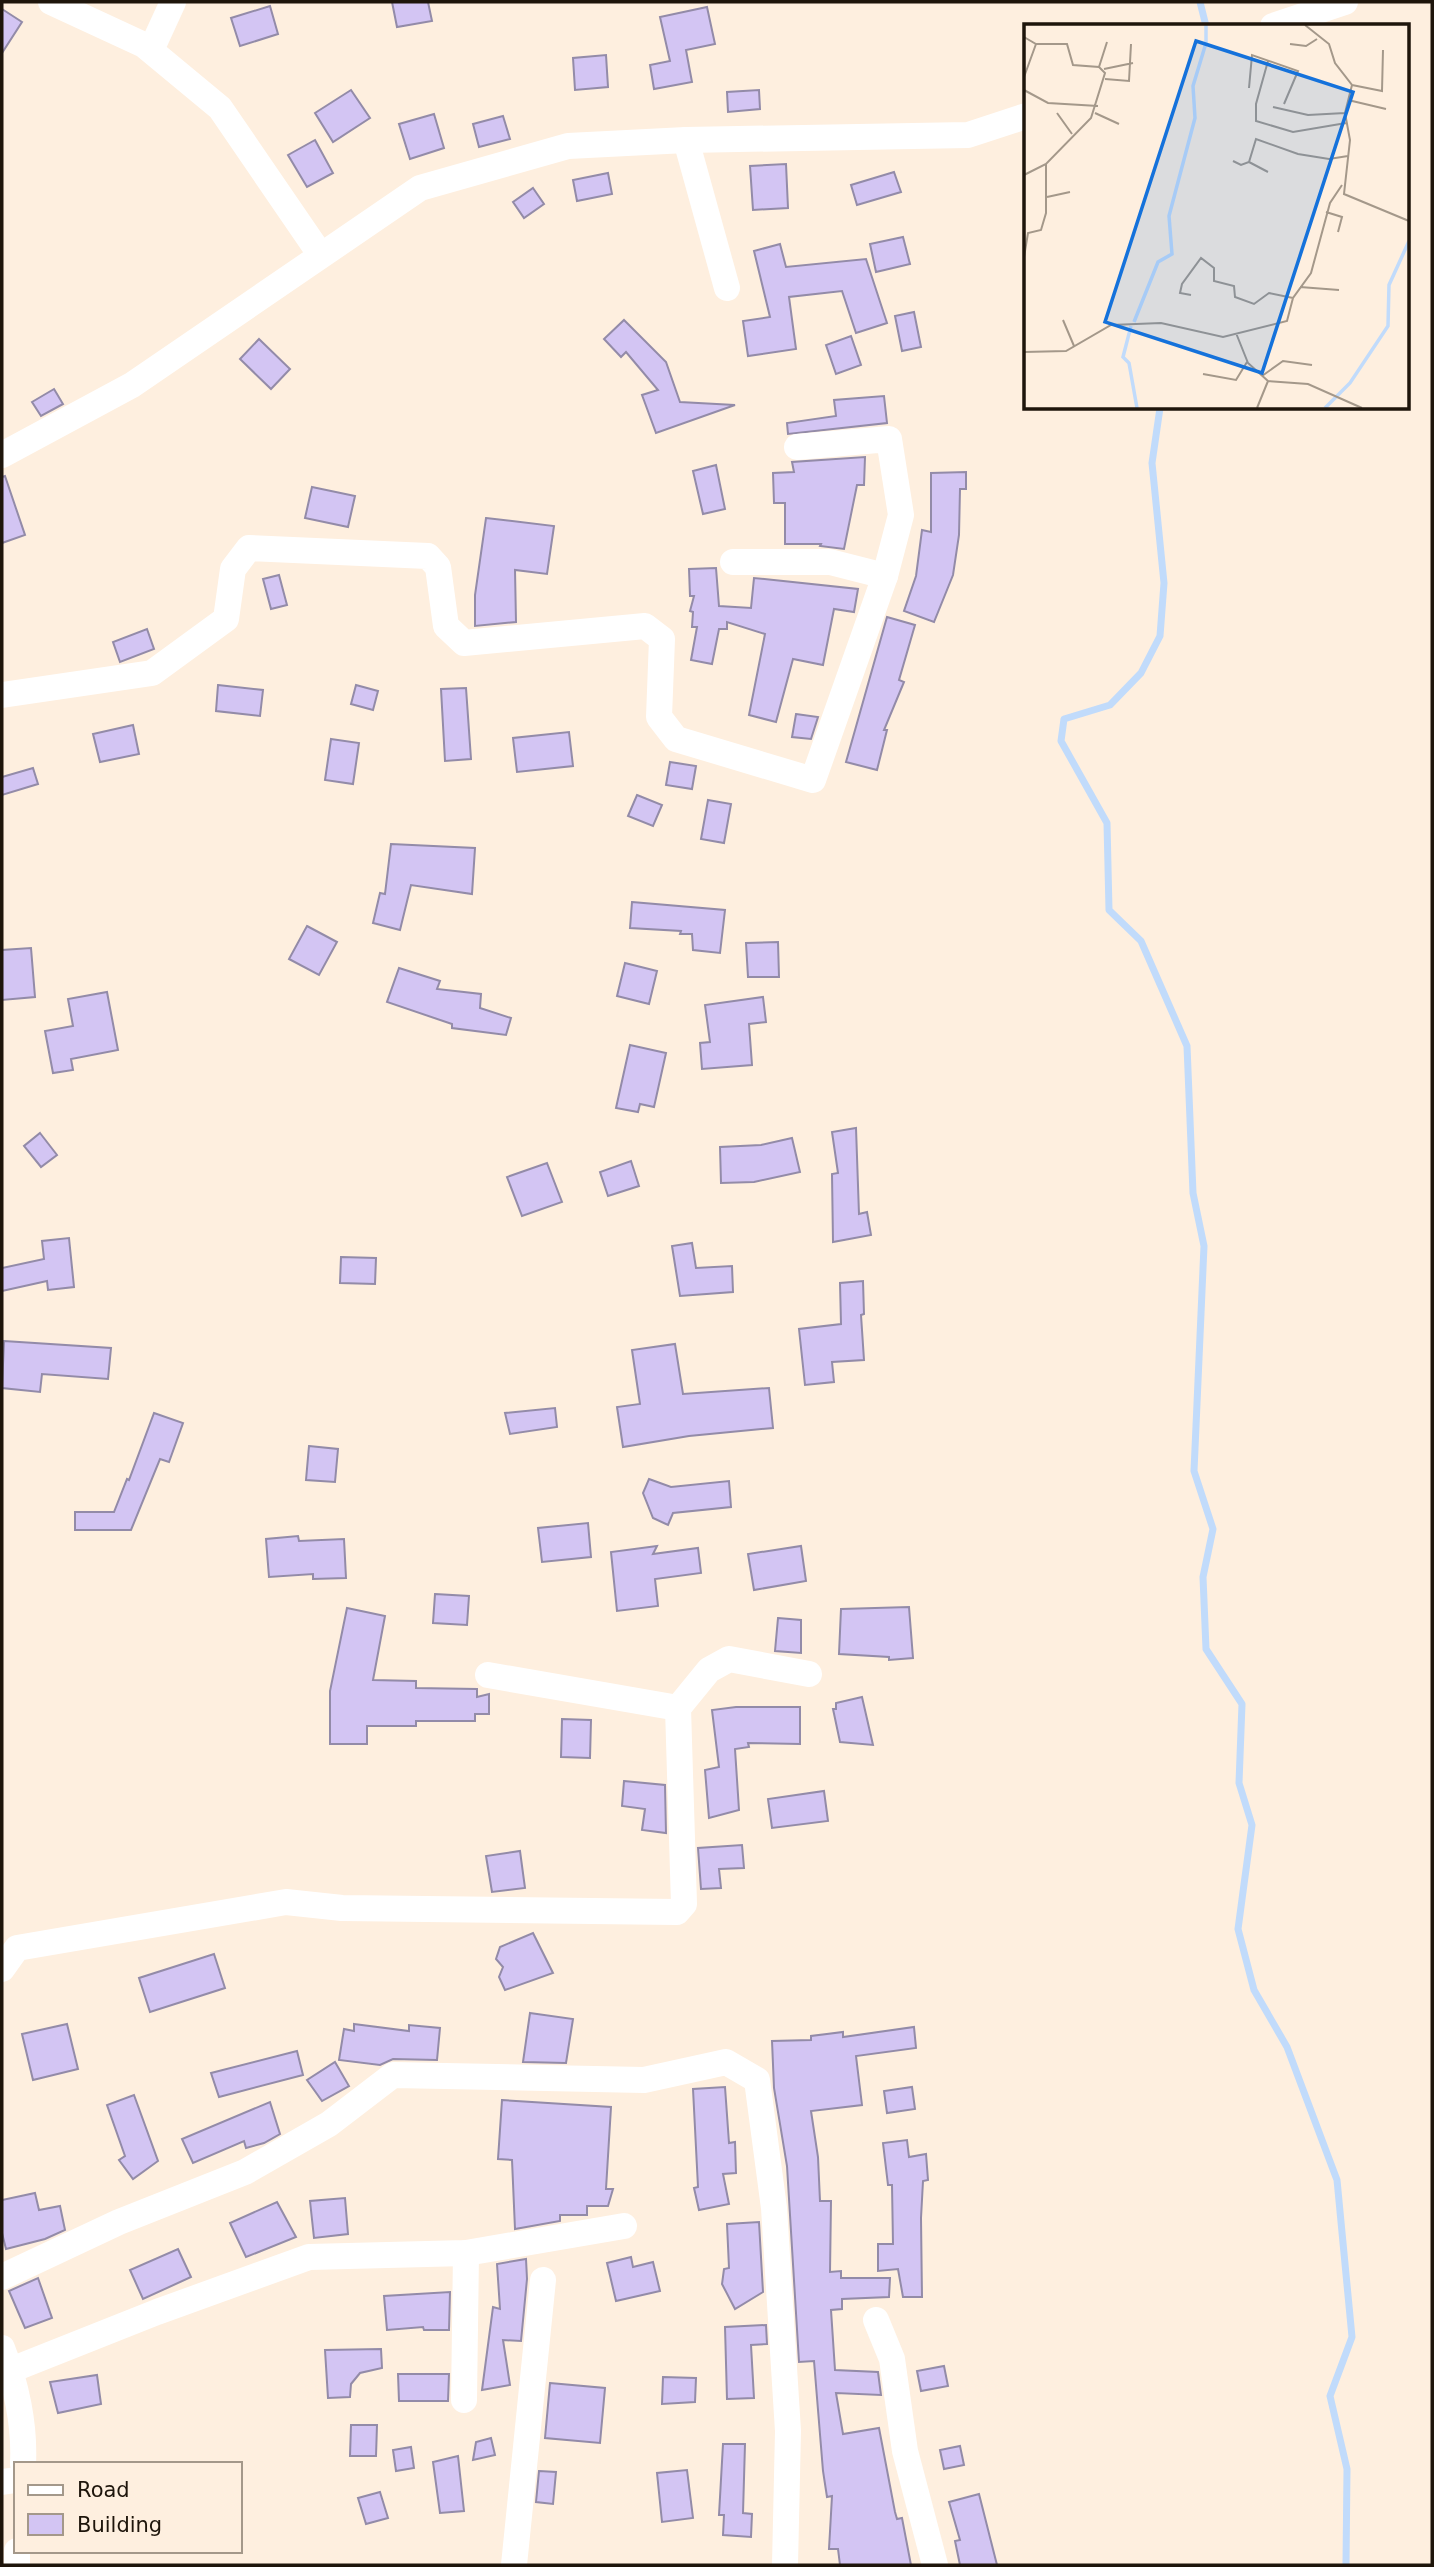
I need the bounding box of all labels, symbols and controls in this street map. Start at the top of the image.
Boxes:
inset map [1024,24,1410,410]
legend [14,2462,242,2553]
text: Road [77,2478,130,2502]
text: Building [77,2513,162,2537]

